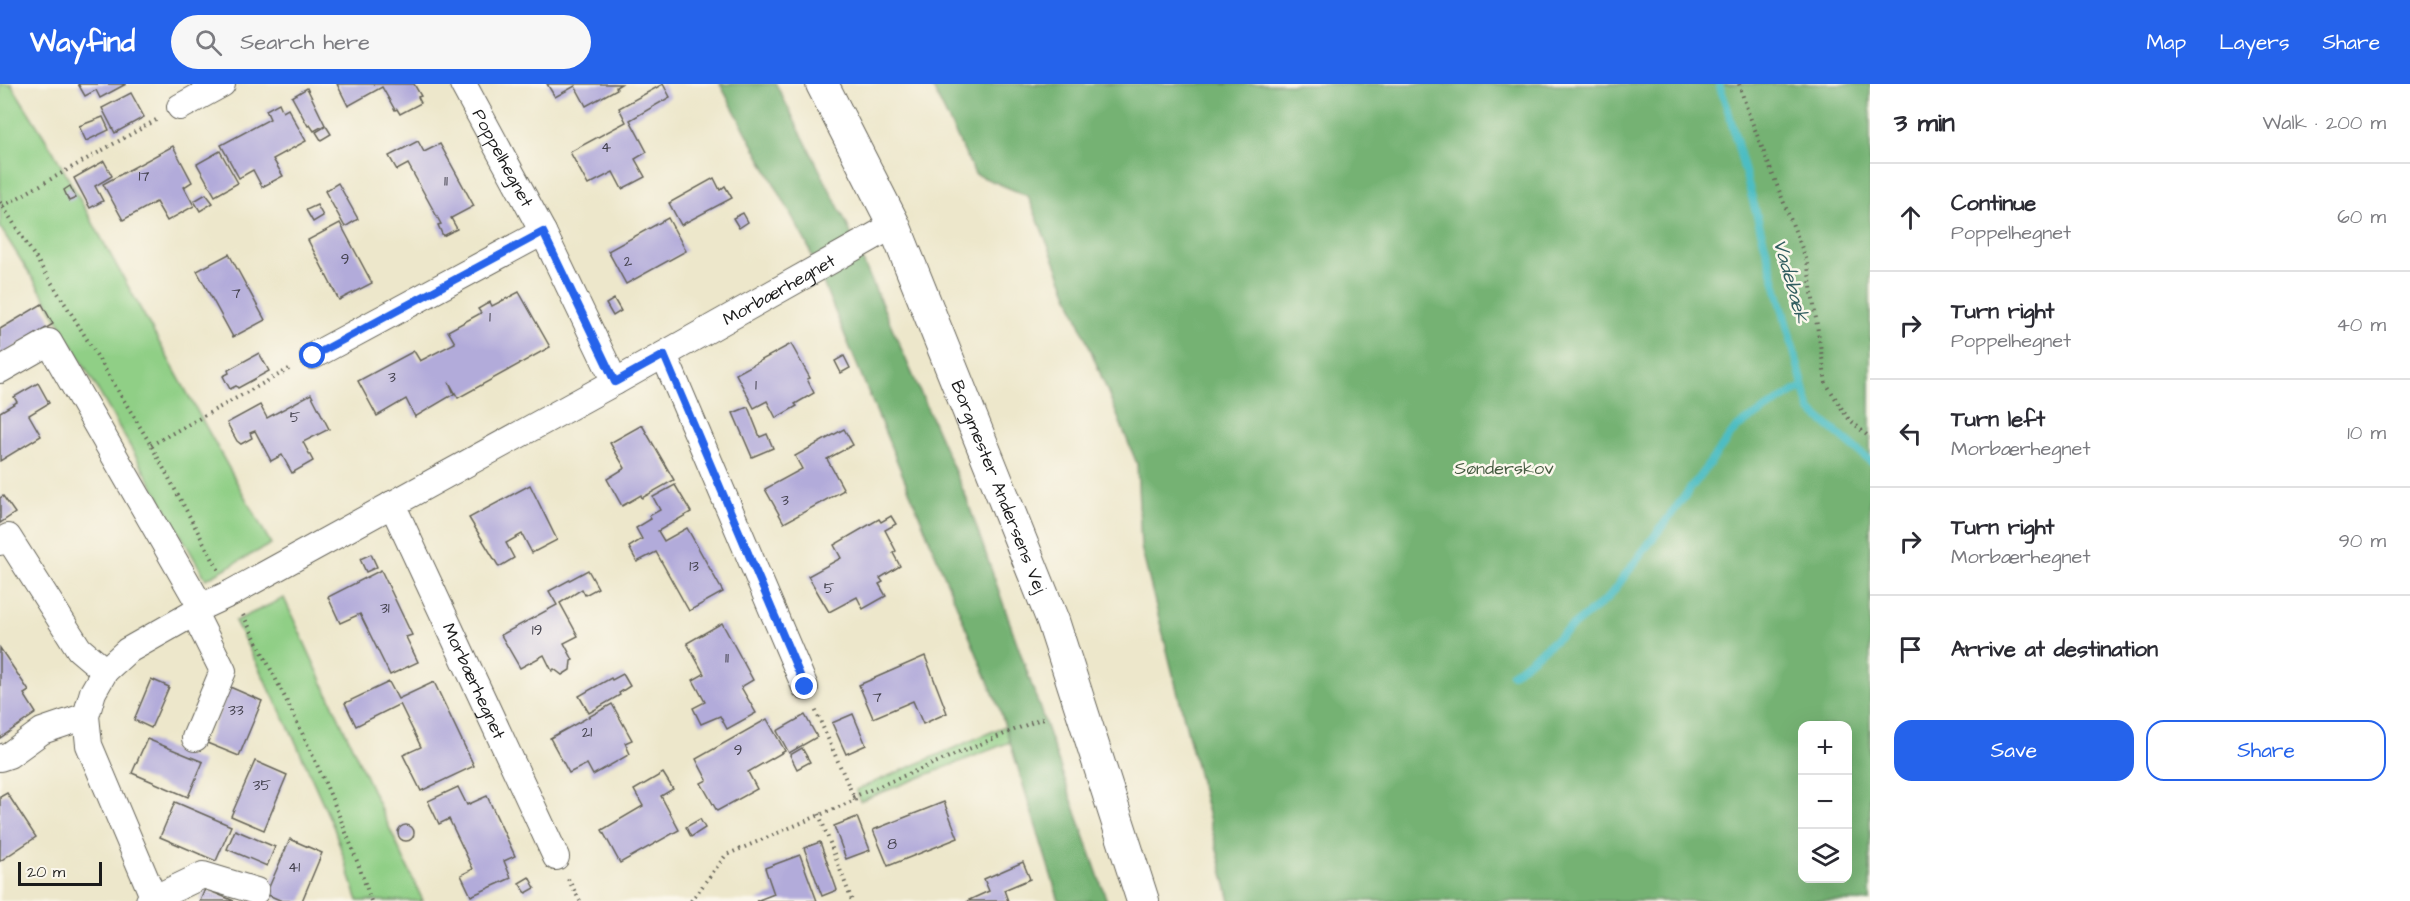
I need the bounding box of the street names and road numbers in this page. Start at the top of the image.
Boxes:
street label: Poppelhegnet [466,104,540,212]
street label: Morbærhegnet [718,248,840,331]
street label: Borgmester Andersens Vej [945,376,1053,597]
street label: Morbærhegnet [436,619,512,744]

